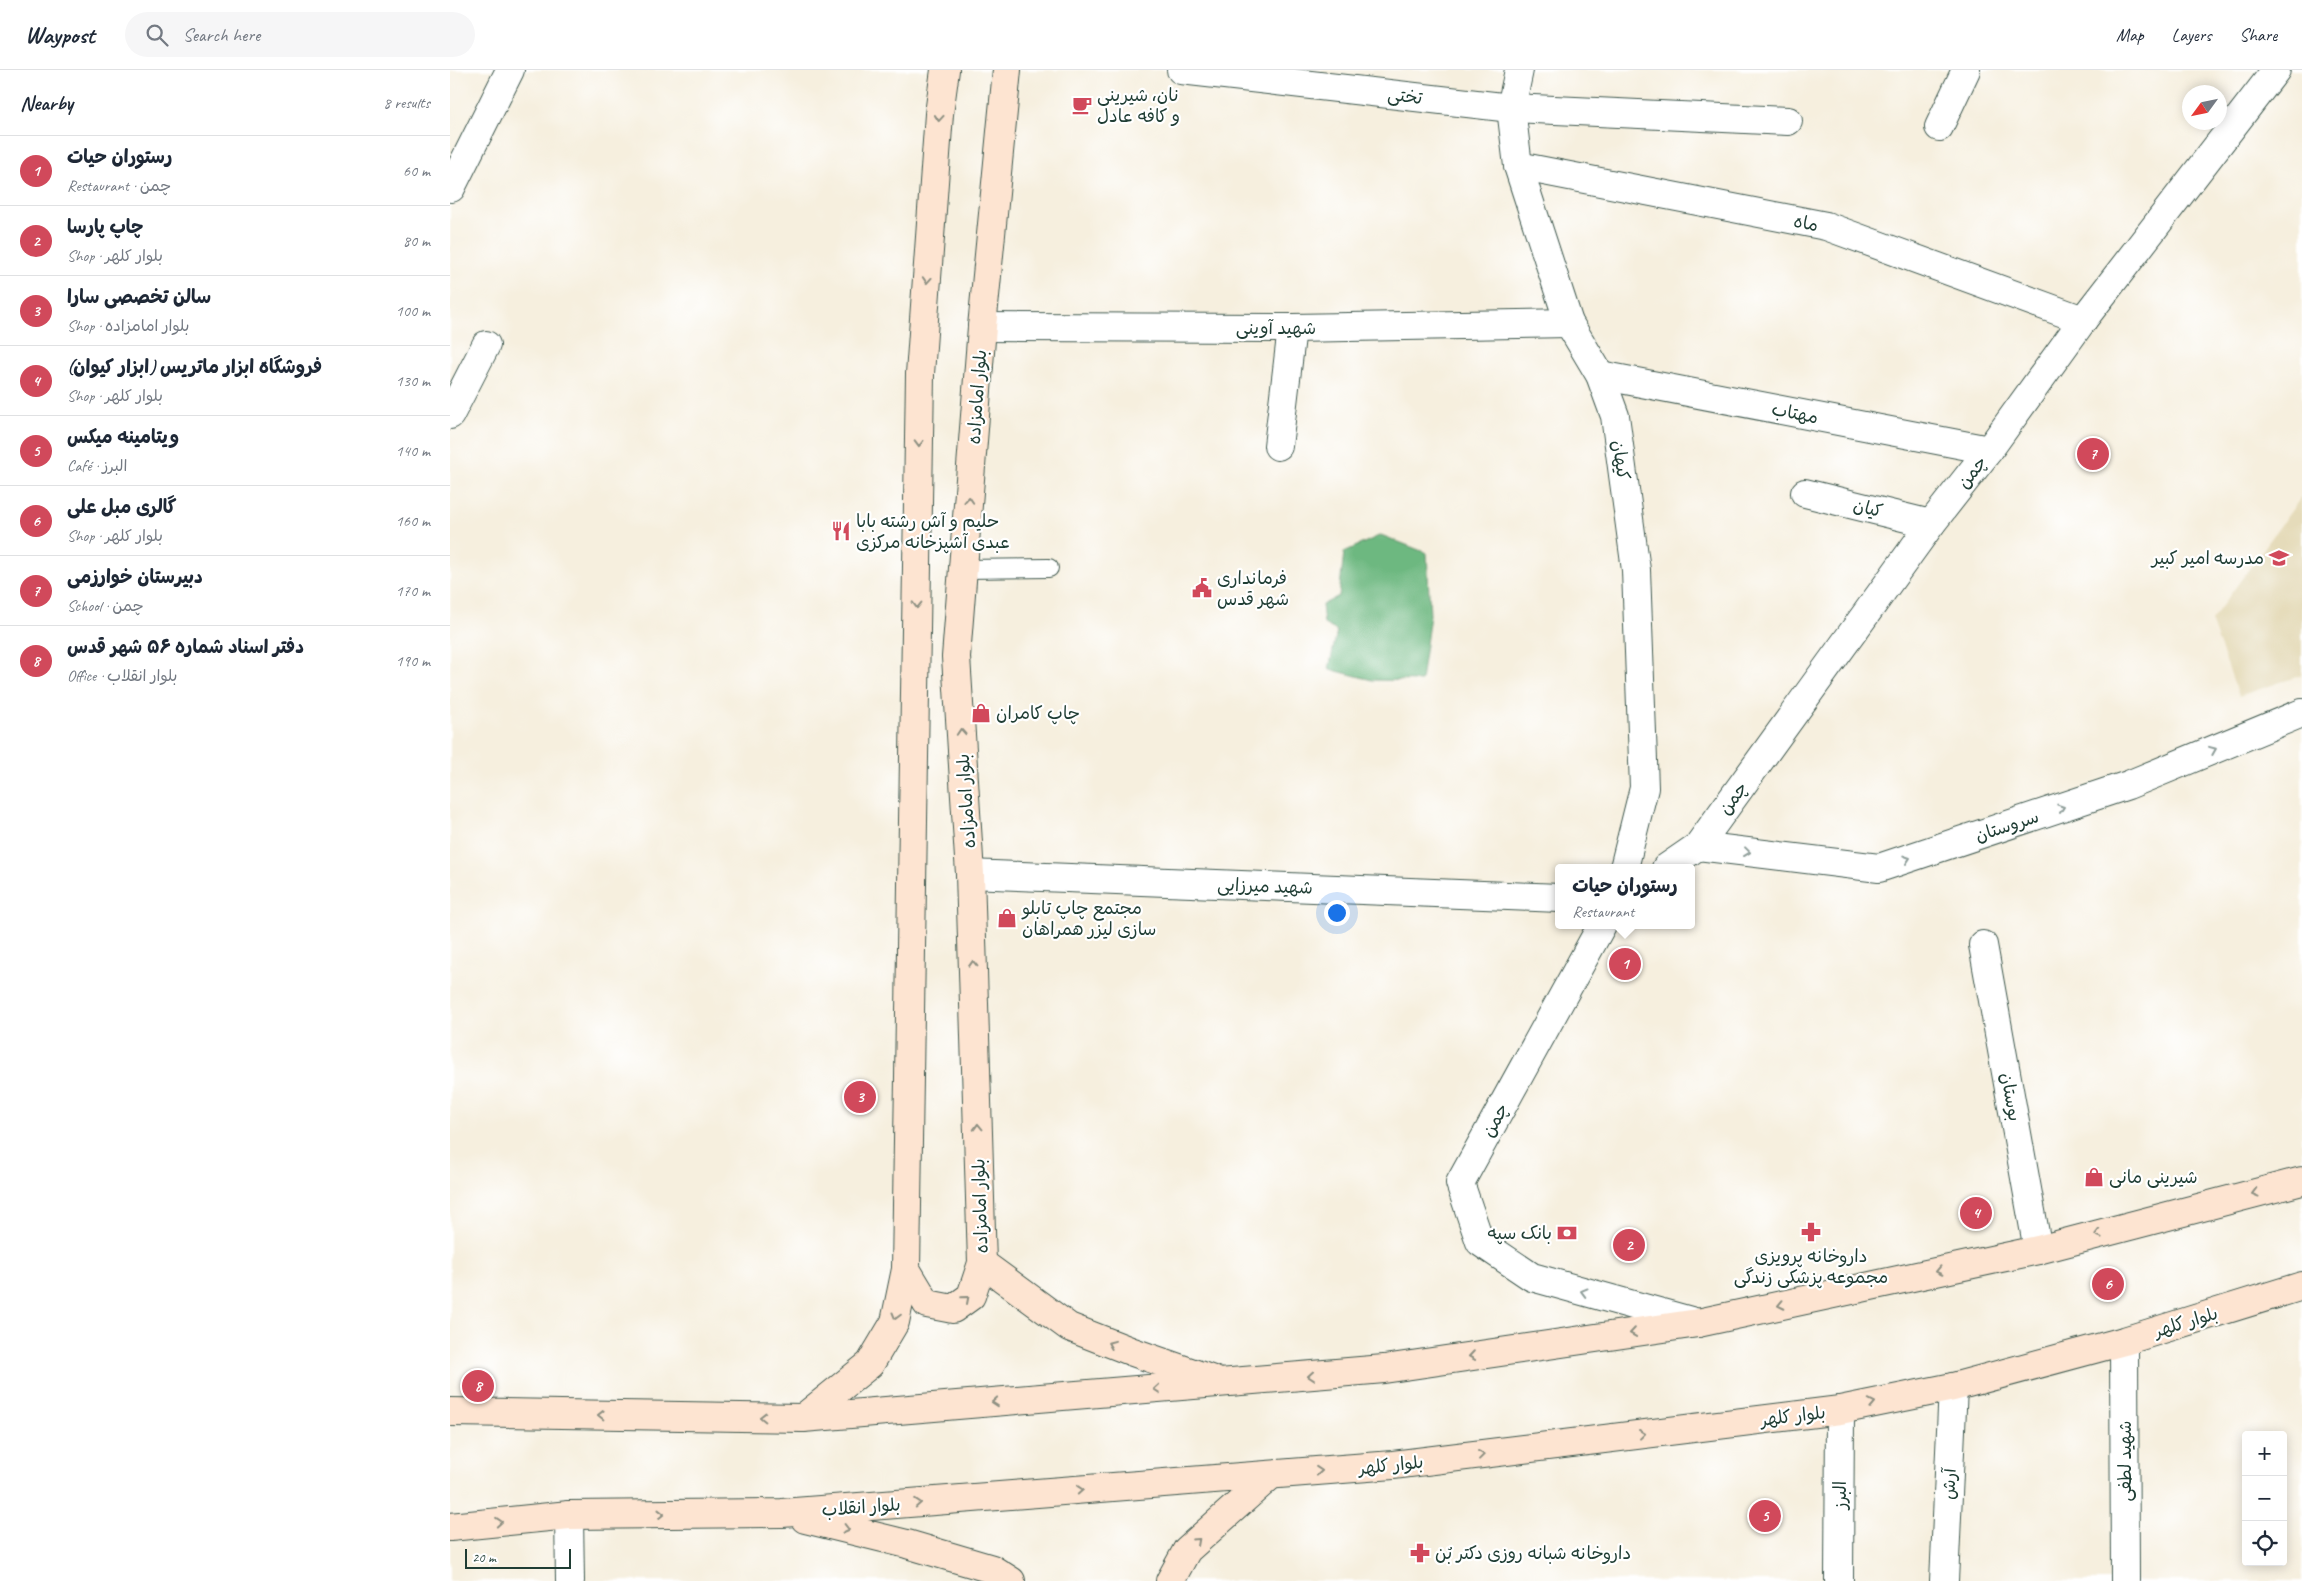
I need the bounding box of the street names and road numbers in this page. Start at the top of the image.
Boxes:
street label: تختی [1386,83,1424,109]
street label: ماه [1792,210,1820,236]
street label: شهید آوینی [1236,317,1316,339]
street label: بلوار امامزاده [963,349,991,445]
street label: مهتاب [1770,398,1820,428]
street label: کیهان [1607,439,1635,482]
street label: چمن [1952,451,1992,493]
street label: کیان [1851,494,1885,522]
street label: بلوار امامزاده [952,753,980,849]
street label: چمن [1714,777,1753,819]
street label: سروستان [1972,805,2042,847]
street label: شهید میرزایی [1217,873,1313,899]
street label: بوستان [1996,1071,2026,1123]
street label: چمن [1477,1099,1514,1141]
street label: بلوار امامزاده [967,1158,993,1254]
street label: بلوار کلهر [2150,1302,2220,1343]
street label: بلوار کلهر [1757,1401,1827,1431]
street label: شهید لطفی [2114,1421,2136,1501]
street label: بلوار کلهر [1355,1451,1425,1480]
street label: آرش [1937,1466,1961,1500]
street label: البرز [1829,1481,1851,1511]
street label: بلوار انقلاب [821,1493,901,1521]

